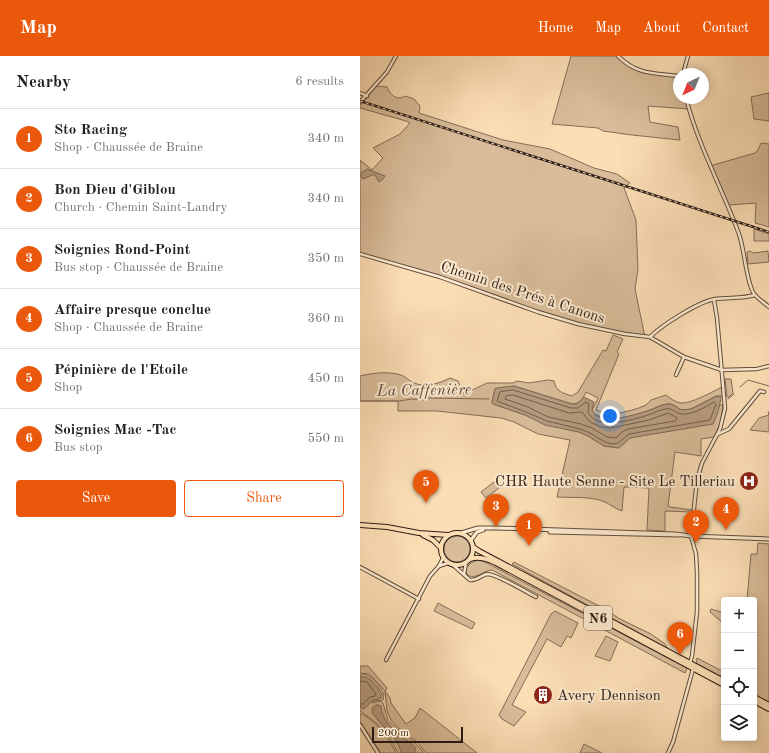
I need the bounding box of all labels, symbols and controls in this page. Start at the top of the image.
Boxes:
text: Map [20,19,57,38]
text: Home [538,21,573,35]
text: Map [595,21,621,35]
text: About [643,21,680,35]
text: Contact [702,21,749,35]
north arrow [673,68,709,104]
text: Nearby [16,74,71,91]
text: 6 results [295,75,344,88]
text: Sto Racing [54,123,127,138]
text: 1 [25,132,33,145]
text: 340 m [307,132,344,145]
text: Shop · Chaussée de Braine [54,141,203,154]
text: Bon Dieu d'Giblou [54,183,176,198]
text: 2 [25,192,33,205]
text: 340 m [307,192,344,205]
text: Church · Chemin Saint-Landry [54,201,228,214]
text: Soignies Rond-Point [54,243,190,258]
text: 3 [25,252,33,265]
text: 350 m [307,252,344,265]
street label: Chemin des Prés à Canons [438,260,607,327]
text: Bus stop · Chaussée de Braine [54,261,223,274]
text: Affaire presque conclue [54,303,211,318]
text: 4 [25,312,33,325]
text: 360 m [307,312,344,325]
text: Shop · Chaussée de Braine [54,321,203,334]
text: Pépinière de l'Etoile [54,363,188,378]
text: 5 [25,372,33,385]
text: 450 m [307,372,344,385]
text: Shop [54,381,82,394]
water label: La Caffenière [376,382,472,400]
your location [600,406,620,426]
text: Soignies Mac -Tac [54,423,176,438]
text: 6 [25,432,33,445]
text: 550 m [307,432,344,445]
text: Bus stop [54,441,103,454]
pin: 5 [413,470,439,503]
hospital icon: CHR Haute Senne - Site Le Tilleriau [738,470,760,492]
place label: CHR Haute Senne - Site Le Tilleriau [495,475,735,490]
button: Save [16,480,176,517]
button: Share [184,480,344,517]
pin: 3 [483,494,509,527]
pin: 4 [713,497,739,530]
pin: 2 [683,510,709,543]
pin: 1 [516,513,542,546]
map controls [721,597,757,741]
button: + [721,597,757,633]
road number: N6 [584,606,612,630]
pin: 6 [667,622,693,655]
button: − [721,633,757,669]
button: locate [721,669,757,705]
building icon: Avery Dennison [532,684,554,706]
place label: Avery Dennison [557,689,661,704]
button: layers [721,705,757,741]
scale bar [372,725,463,744]
text: 200 m [378,728,409,739]

